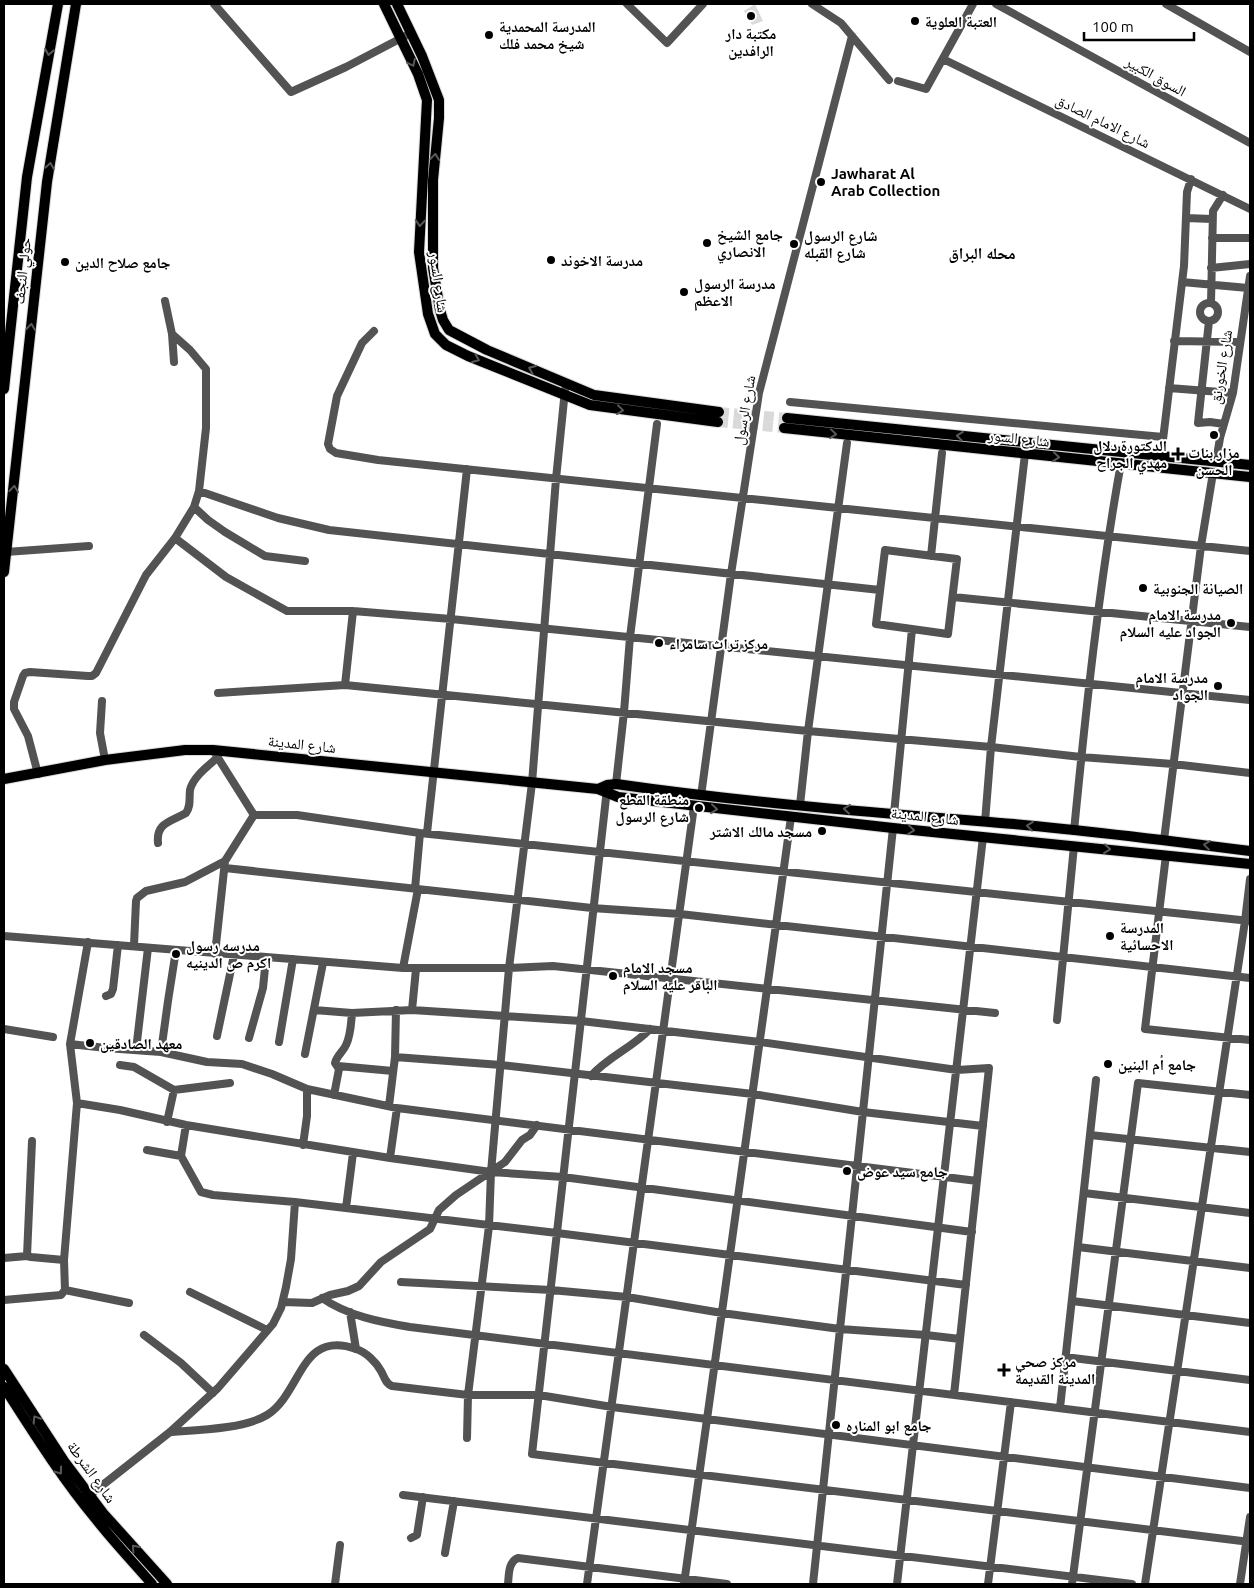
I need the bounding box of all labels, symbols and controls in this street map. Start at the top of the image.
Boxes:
marker: مكتبة دار الرافدين [745,10,757,22]
scale bar [1084,10,1194,42]
place label: العتبة العلوية [925,13,997,30]
marker: العتبة العلوية [909,15,921,27]
place label: المدرسة المحمدية شيخ محمد فلك [499,18,596,54]
text: 100 m [1092,18,1134,35]
place label: مكتبة دار الرافدين [725,25,776,60]
marker: المدرسة المحمدية شيخ محمد فلك [483,29,495,41]
one-way arrow [45,47,55,56]
street label: السوق الكبير [1121,52,1189,101]
one-way arrow [406,58,416,67]
street label: شارع الامام الصادق [1052,91,1153,153]
one-way arrow [430,153,441,161]
one-way arrow [44,161,54,170]
place label: Jawharat Al Arab Collection [831,165,940,199]
marker: Jawharat Al Arab Collection [815,176,827,188]
one-way arrow [415,219,426,227]
place label: جامع الشيخ الانصاري [717,226,783,263]
place label: شارع الرسول شارع القبله [804,227,878,263]
street label: حولي النجف [10,236,38,306]
marker: جامع الشيخ الانصاري [701,237,713,249]
marker: شارع الرسول شارع القبله [788,238,800,250]
district label: محله البراق [948,244,1016,263]
street label: شارع السور [424,249,452,314]
place label: مدرسة الاخوند [561,252,643,269]
place label: جامع صلاح الدين [75,254,171,273]
marker: مدرسة الاخوند [545,254,557,266]
marker: جامع صلاح الدين [59,256,71,268]
place label: مدرسة الرسول الاعظم [694,275,776,311]
marker: مدرسة الرسول الاعظم [678,286,690,298]
one-way arrow [25,323,36,331]
street label: شارع الخورنق [1207,328,1237,406]
one-way arrow [472,354,480,364]
one-way arrow [528,365,537,376]
street label: شارع الرسول [730,374,760,447]
one-way arrow [617,404,625,415]
street label: شارع السور [986,426,1051,452]
one-way arrow [829,428,837,439]
marker: مزار بنات الحسن [1208,429,1220,441]
one-way arrow [955,431,963,442]
place label: الدكتورة دلال مهدي الجراح [1093,437,1167,474]
place label: مزار بنات الحسن [1188,444,1240,479]
marker: الدكتورة دلال مهدي الجراح [1171,447,1185,461]
one-way arrow [1052,451,1060,462]
one-way arrow [8,484,19,492]
place label: الصيانة الجنوبية [1153,580,1243,597]
marker: الصيانة الجنوبية [1137,582,1149,594]
place label: مدرسة الامام الجواد عليه السلام [1120,606,1221,642]
marker: مدرسة الامام الجواد عليه السلام [1225,617,1237,629]
place label: مركز تراث سامراء [669,635,768,652]
marker: مركز تراث سامراء [653,637,665,649]
place label: مدرسة الامام الجواد [1136,669,1208,703]
marker: مدرسة الامام الجواد [1212,680,1224,692]
street label: شارع المدينة [267,732,337,758]
place label: منطقة القطع شارع الرسول [615,791,689,827]
marker: منطقة القطع شارع الرسول [693,802,705,814]
one-way arrow [711,803,719,814]
one-way arrow [843,804,851,815]
street label: شارع المدينة [890,804,960,830]
one-way arrow [1026,821,1034,832]
place label: مسجد مالك الاشتر [709,823,812,840]
one-way arrow [907,824,915,835]
marker: مسجد مالك الاشتر [816,825,828,837]
one-way arrow [1203,840,1211,851]
one-way arrow [1104,844,1112,855]
place label: المدرسة الاحسائية [1120,919,1173,953]
marker: المدرسة الاحسائية [1104,930,1116,942]
place label: مدرسه رسول اکرم ص الدینیه [186,937,271,973]
marker: مدرسه رسول اکرم ص الدینیه [170,948,182,960]
place label: مسجد الامام الباقر عليه السلام [623,959,717,995]
marker: مسجد الامام الباقر عليه السلام [607,970,619,982]
place label: معهد الصادقين [100,1035,182,1053]
marker: معهد الصادقين [84,1037,96,1049]
place label: جامع أم البنين [1118,1055,1196,1075]
marker: جامع أم البنين [1102,1058,1114,1070]
place label: جامع سيد عوض [857,1163,948,1182]
marker: جامع سيد عوض [841,1165,853,1177]
place label: مركز صحي المدينة القديمة [1015,1353,1095,1387]
marker: مركز صحي المدينة القديمة [997,1363,1011,1377]
one-way arrow [33,1415,43,1424]
place label: جامع ابو المناره [846,1417,932,1436]
marker: جامع ابو المناره [830,1419,842,1431]
street label: شارع الشرطة [63,1438,120,1507]
one-way arrow [54,1465,62,1474]
one-way arrow [131,1545,140,1554]

